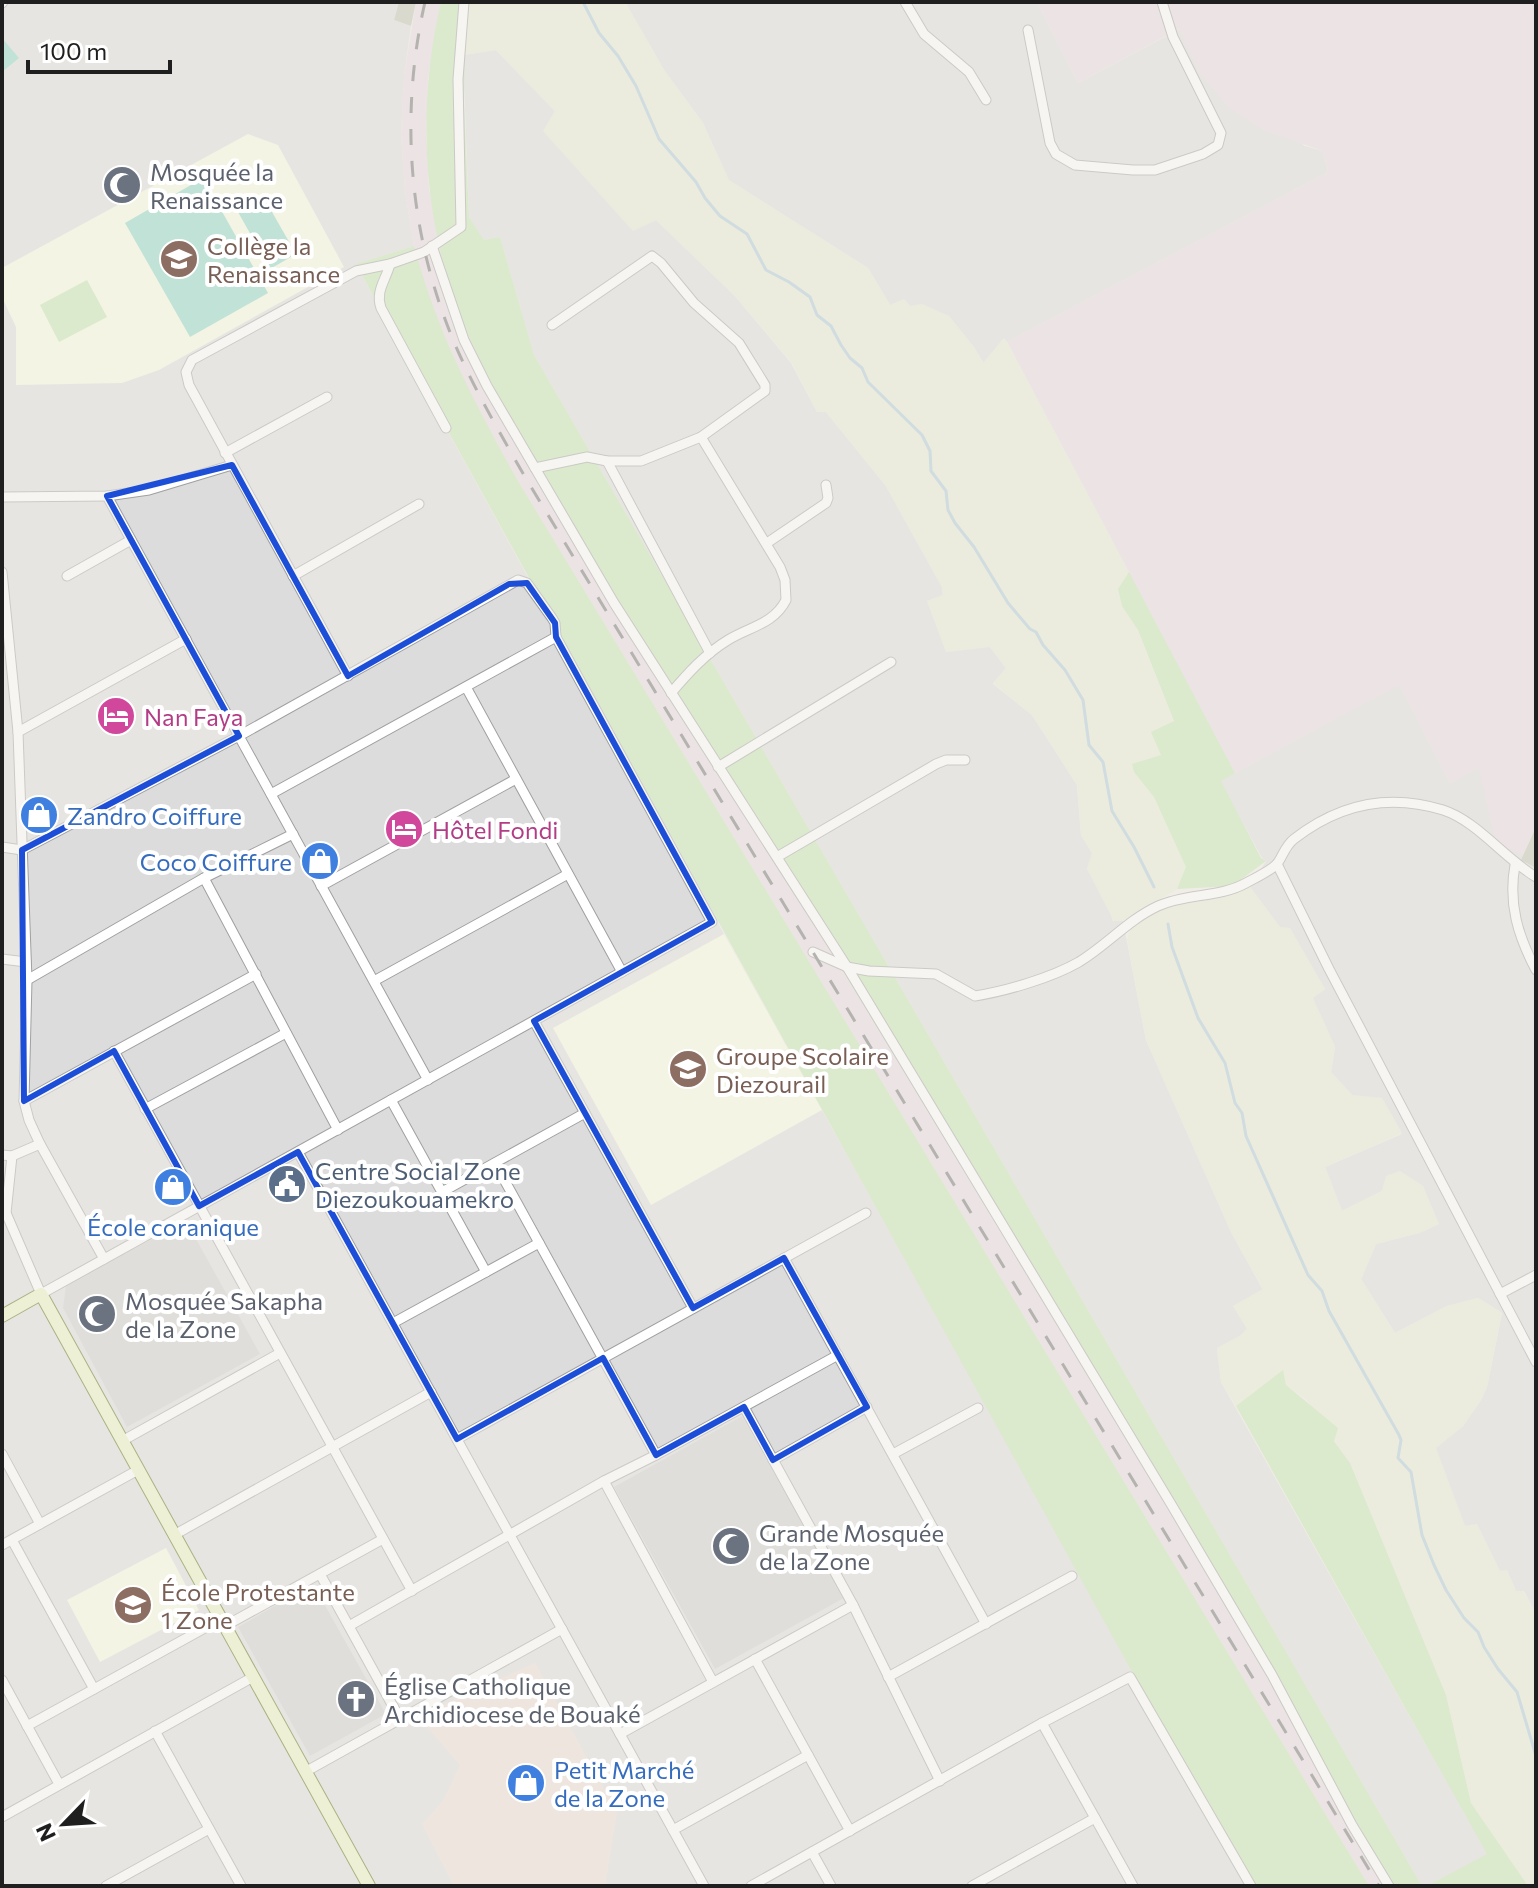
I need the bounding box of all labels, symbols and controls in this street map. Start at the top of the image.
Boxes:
scale bar [28,24,170,74]
text: 100 m [40,36,107,65]
place label: Mosquée la Renaissance [150,157,283,214]
mosque icon: Mosquée la Renaissance [101,164,143,206]
place label: Collège la Renaissance [207,231,340,288]
school or university icon: Collège la Renaissance [158,238,200,280]
hotel icon: Nan Faya [95,695,137,737]
place label: Nan Faya [144,702,243,731]
shop icon: Zandro Coiffure [18,794,60,836]
place label: Zandro Coiffure [67,801,242,830]
hotel icon: Hôtel Fondi [383,808,425,850]
place label: Hôtel Fondi [432,815,559,844]
shop icon: Coco Coiffure [299,840,341,882]
place label: Coco Coiffure [140,847,292,876]
place label: Groupe Scolaire Diezourail [716,1041,889,1098]
school or university icon: Groupe Scolaire Diezourail [667,1048,709,1090]
place label: Centre Social Zone Diezoukouamekro [315,1156,521,1213]
public building icon: Centre Social Zone Diezoukouamekro [266,1163,308,1205]
shop icon: École coranique [152,1166,194,1208]
place label: École coranique [87,1212,259,1241]
place label: Mosquée Sakapha de la Zone [125,1286,323,1343]
mosque icon: Mosquée Sakapha de la Zone [76,1293,118,1335]
place label: Grande Mosquée de la Zone [759,1518,944,1575]
mosque icon: Grande Mosquée de la Zone [710,1525,752,1567]
place label: École Protestante 1 Zone [161,1577,355,1634]
school or university icon: École Protestante 1 Zone [112,1584,154,1626]
place label: Église Catholique Archidiocese de Bouaké [384,1671,641,1728]
church icon: Église Catholique Archidiocese de Bouaké [335,1678,377,1720]
place label: Petit Marché de la Zone [554,1755,694,1812]
shop icon: Petit Marché de la Zone [505,1762,547,1804]
north arrow [24,1784,104,1864]
text: N [30,1819,61,1846]

